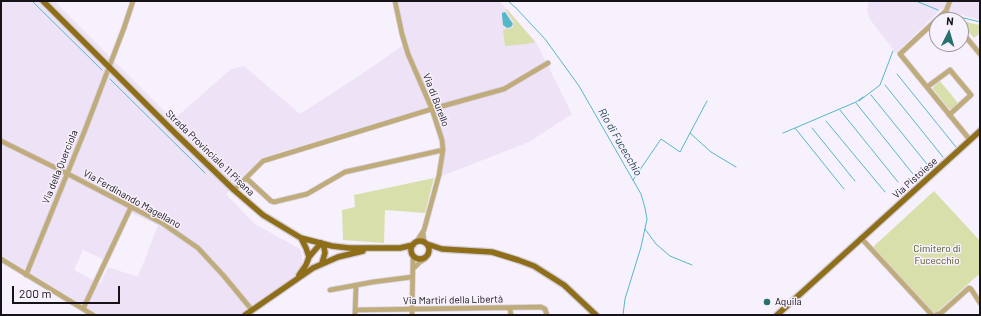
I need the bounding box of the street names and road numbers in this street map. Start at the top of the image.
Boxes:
street label: Via di Burello [420,72,452,128]
street label: Strada Provinciale 11 Pisana [163,108,257,198]
street label: Via della Querciola [40,128,80,206]
street label: Via Pistoiese [890,155,940,201]
street label: Via Ferdinando Magellano [81,167,183,231]
street label: Via Martiri della Libertà [403,293,503,307]

